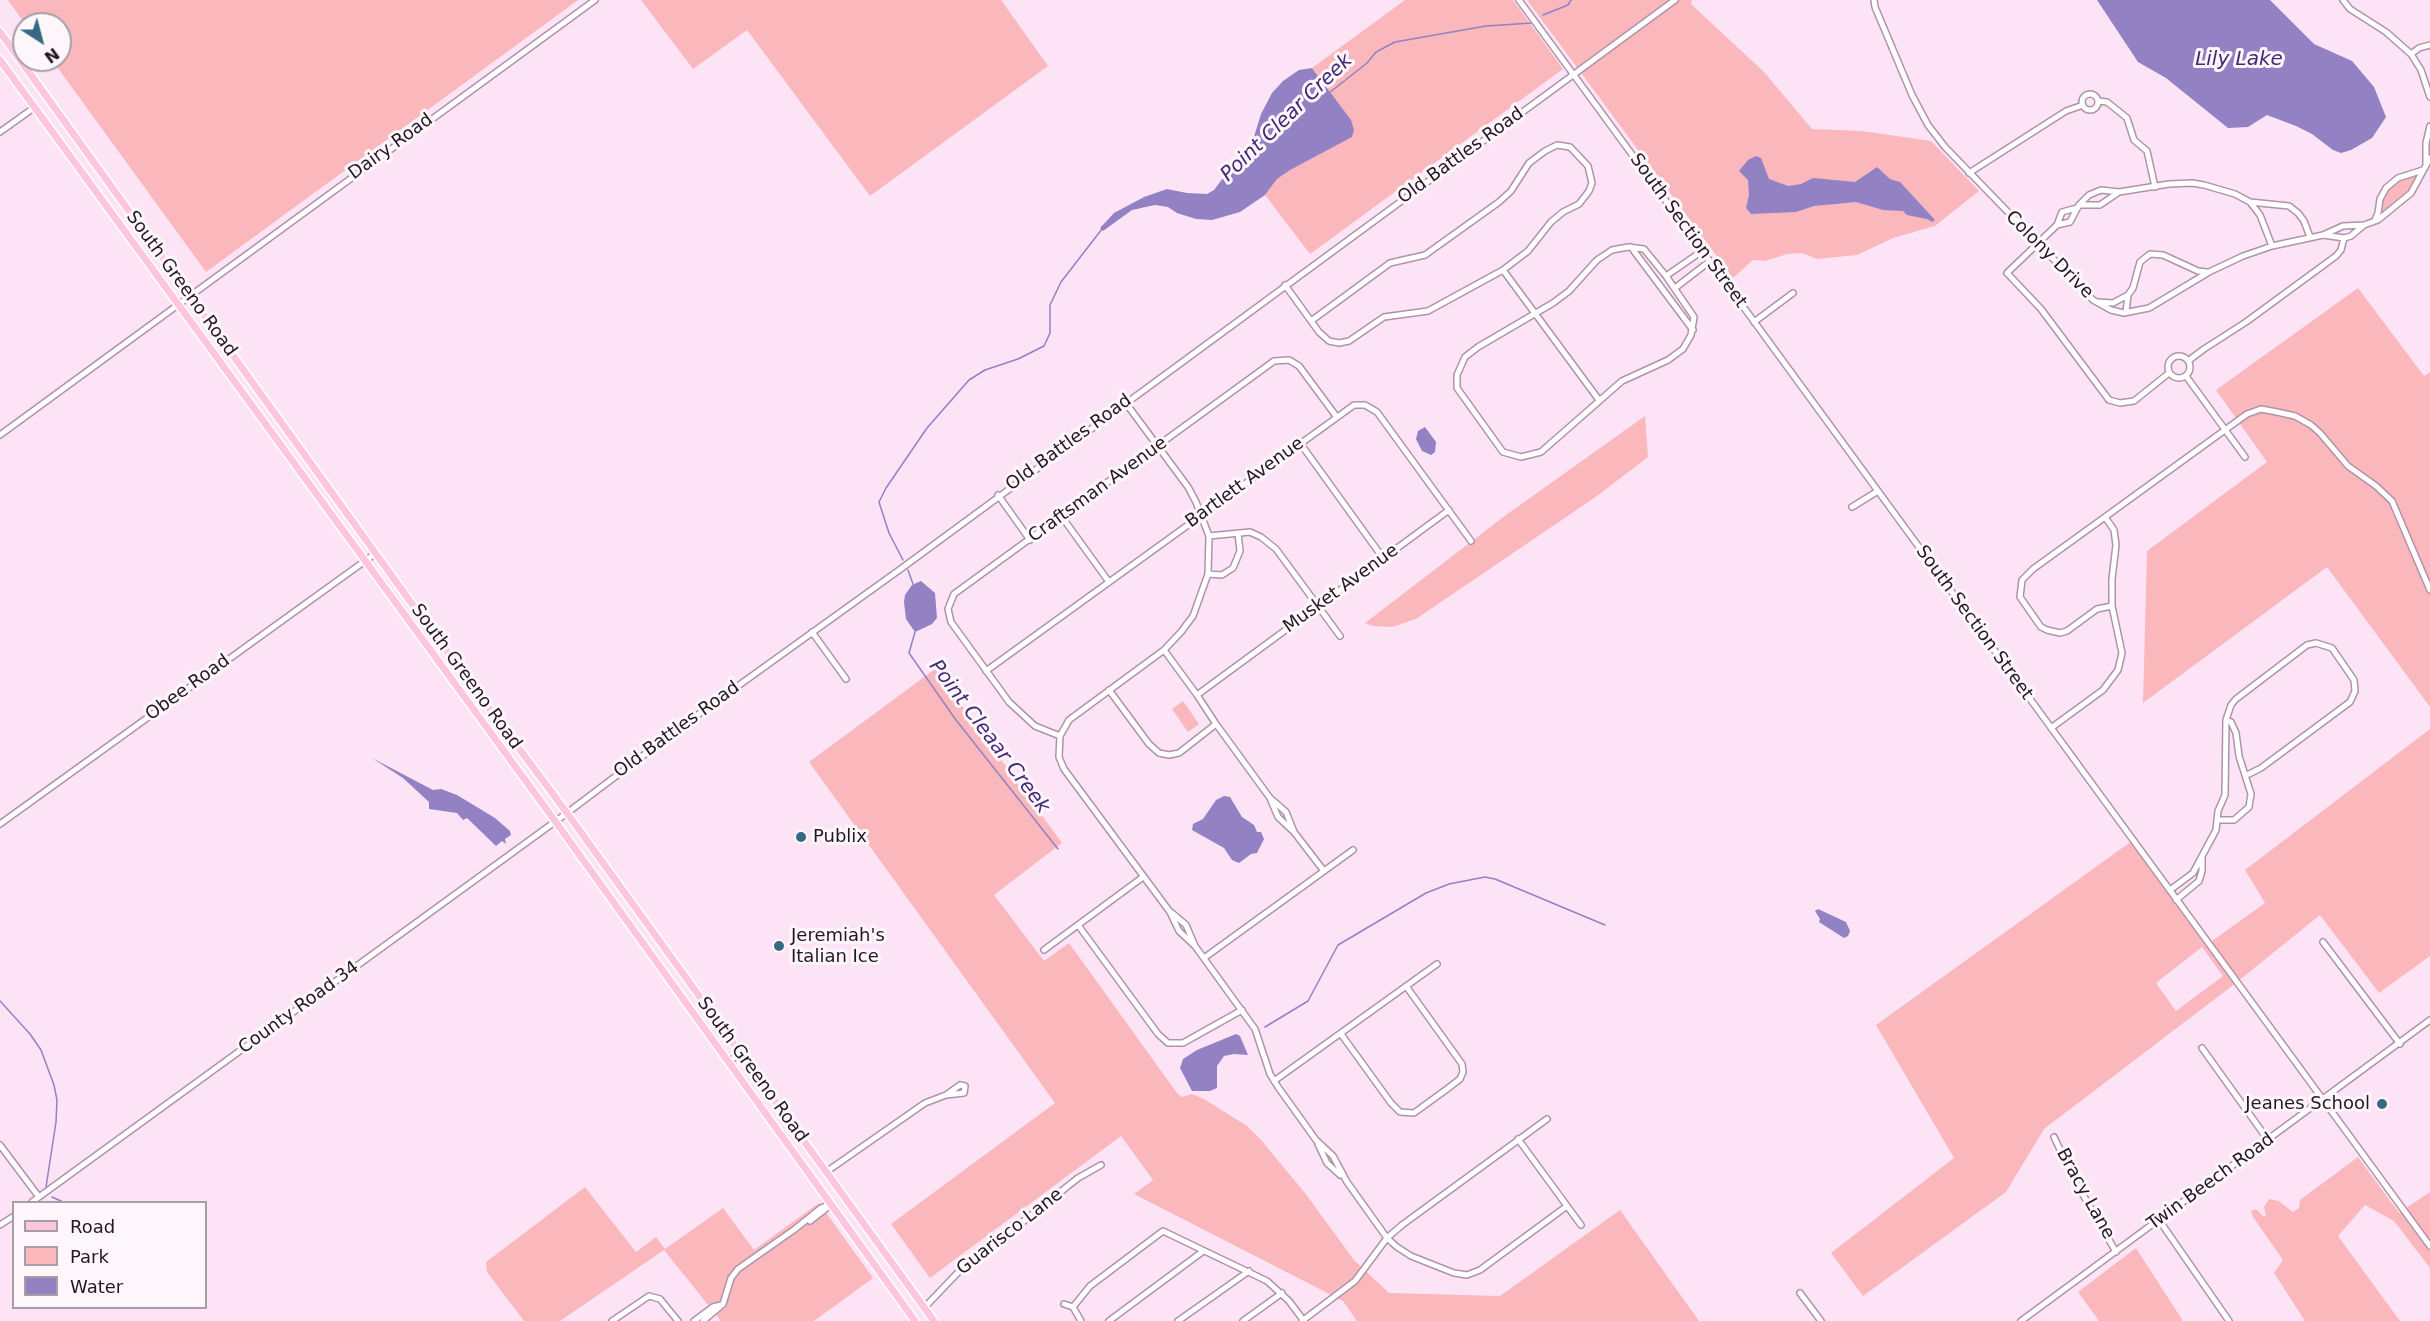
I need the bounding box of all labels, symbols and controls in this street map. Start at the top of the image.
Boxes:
north arrow [12,12,72,72]
text: N [41,44,63,67]
water label: Lily Lake [2195,48,2283,72]
water label: Point Clear Creek [1216,49,1358,187]
street label: Old Battles Road [1394,103,1528,209]
street label: Dairy Road [345,109,437,185]
street label: South Section Street [1625,150,1751,312]
street label: South Greeno Road [121,207,241,361]
street label: Colony Drive [2001,207,2097,303]
street label: Old Battles Road [1002,390,1136,496]
street label: Craftsman Avenue [1024,432,1172,548]
street label: Bartlett Avenue [1182,433,1308,533]
street label: Musket Avenue [1279,540,1403,638]
street label: South Section Street [1911,542,2037,704]
street label: South Greeno Road [406,600,526,754]
street label: Obee Road [142,650,234,726]
water label: Point Cleaar Creek [923,655,1055,819]
street label: Old Battles Road [610,677,744,783]
place label: Publix [813,826,867,848]
marker: Publix [794,830,808,844]
place label: Jeremiah's Italian Ice [791,925,885,968]
marker: Jeremiah's Italian Ice [772,939,786,953]
street label: County Road 34 [235,957,363,1059]
street label: South Greeno Road [692,993,812,1147]
place label: Jeanes School [2245,1093,2370,1115]
marker: Jeanes School [2375,1097,2389,1111]
street label: Twin Beech Road [2143,1129,2279,1235]
street label: Bracy Lane [2051,1145,2119,1243]
street label: Guarisco Lane [953,1184,1067,1280]
legend [12,1201,207,1309]
text: Road [70,1216,115,1237]
text: Park [70,1246,109,1267]
text: Water [70,1276,123,1297]

